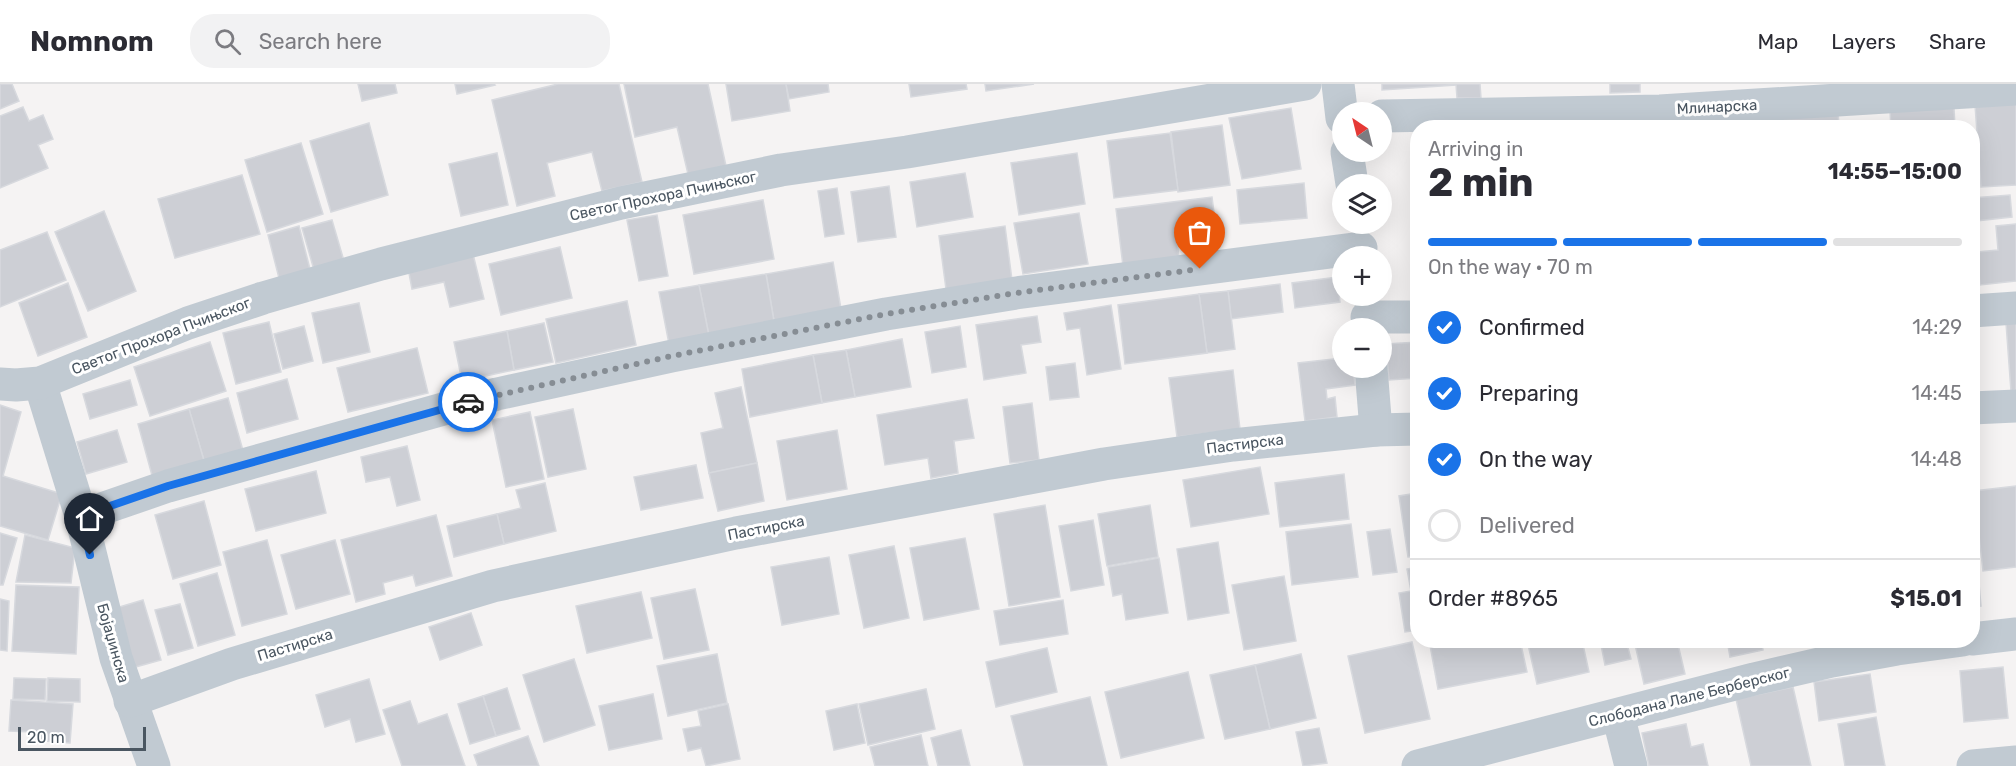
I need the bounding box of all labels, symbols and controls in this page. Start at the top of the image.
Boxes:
search box [190,14,610,68]
text: Nomnom [30,25,154,58]
icon: search [211,25,244,58]
text: Search here [259,28,382,55]
text: Map [1757,29,1798,54]
text: Layers [1831,29,1896,54]
text: Share [1929,29,1986,54]
street label: Млинарска [1676,96,1758,118]
north arrow [1332,102,1392,162]
map controls [1332,102,1392,378]
text: Arriving in [1428,137,1523,161]
text: 14:55–15:00 [1828,158,1962,185]
text: 2 min [1428,160,1534,206]
street label: Светог Прохора Пчињског [568,167,758,225]
button: layers [1332,174,1392,234]
pin [1174,207,1225,269]
icon: bag [1183,216,1216,249]
button: + [1332,246,1392,306]
text: On the way · 70 m [1428,255,1593,279]
street label: Светог Прохора Пчињског [69,293,253,378]
icon: check [1428,311,1461,344]
text: Confirmed [1479,314,1585,341]
text: 14:29 [1912,315,1962,339]
button: − [1332,318,1392,378]
courier [438,372,498,432]
icon: check [1428,377,1461,410]
text: Preparing [1479,380,1579,407]
text: 14:45 [1912,381,1962,405]
icon: car [452,386,485,419]
street label: Пастирска [1205,430,1285,458]
icon: check [1428,443,1461,476]
text: On the way [1479,446,1593,473]
text: 14:48 [1911,447,1962,471]
pin [64,493,115,555]
icon: home [73,502,106,535]
street label: Пастирска [726,512,806,544]
text: Delivered [1479,512,1575,539]
text: Order #8965 [1428,585,1558,612]
text: $15.01 [1890,585,1962,612]
street label: Бојаџинска [93,601,133,685]
street label: Пастирска [255,625,335,665]
street label: Слободана Лале Берберског [1587,663,1792,731]
scale bar [18,724,146,752]
text: 20 m [27,728,65,747]

